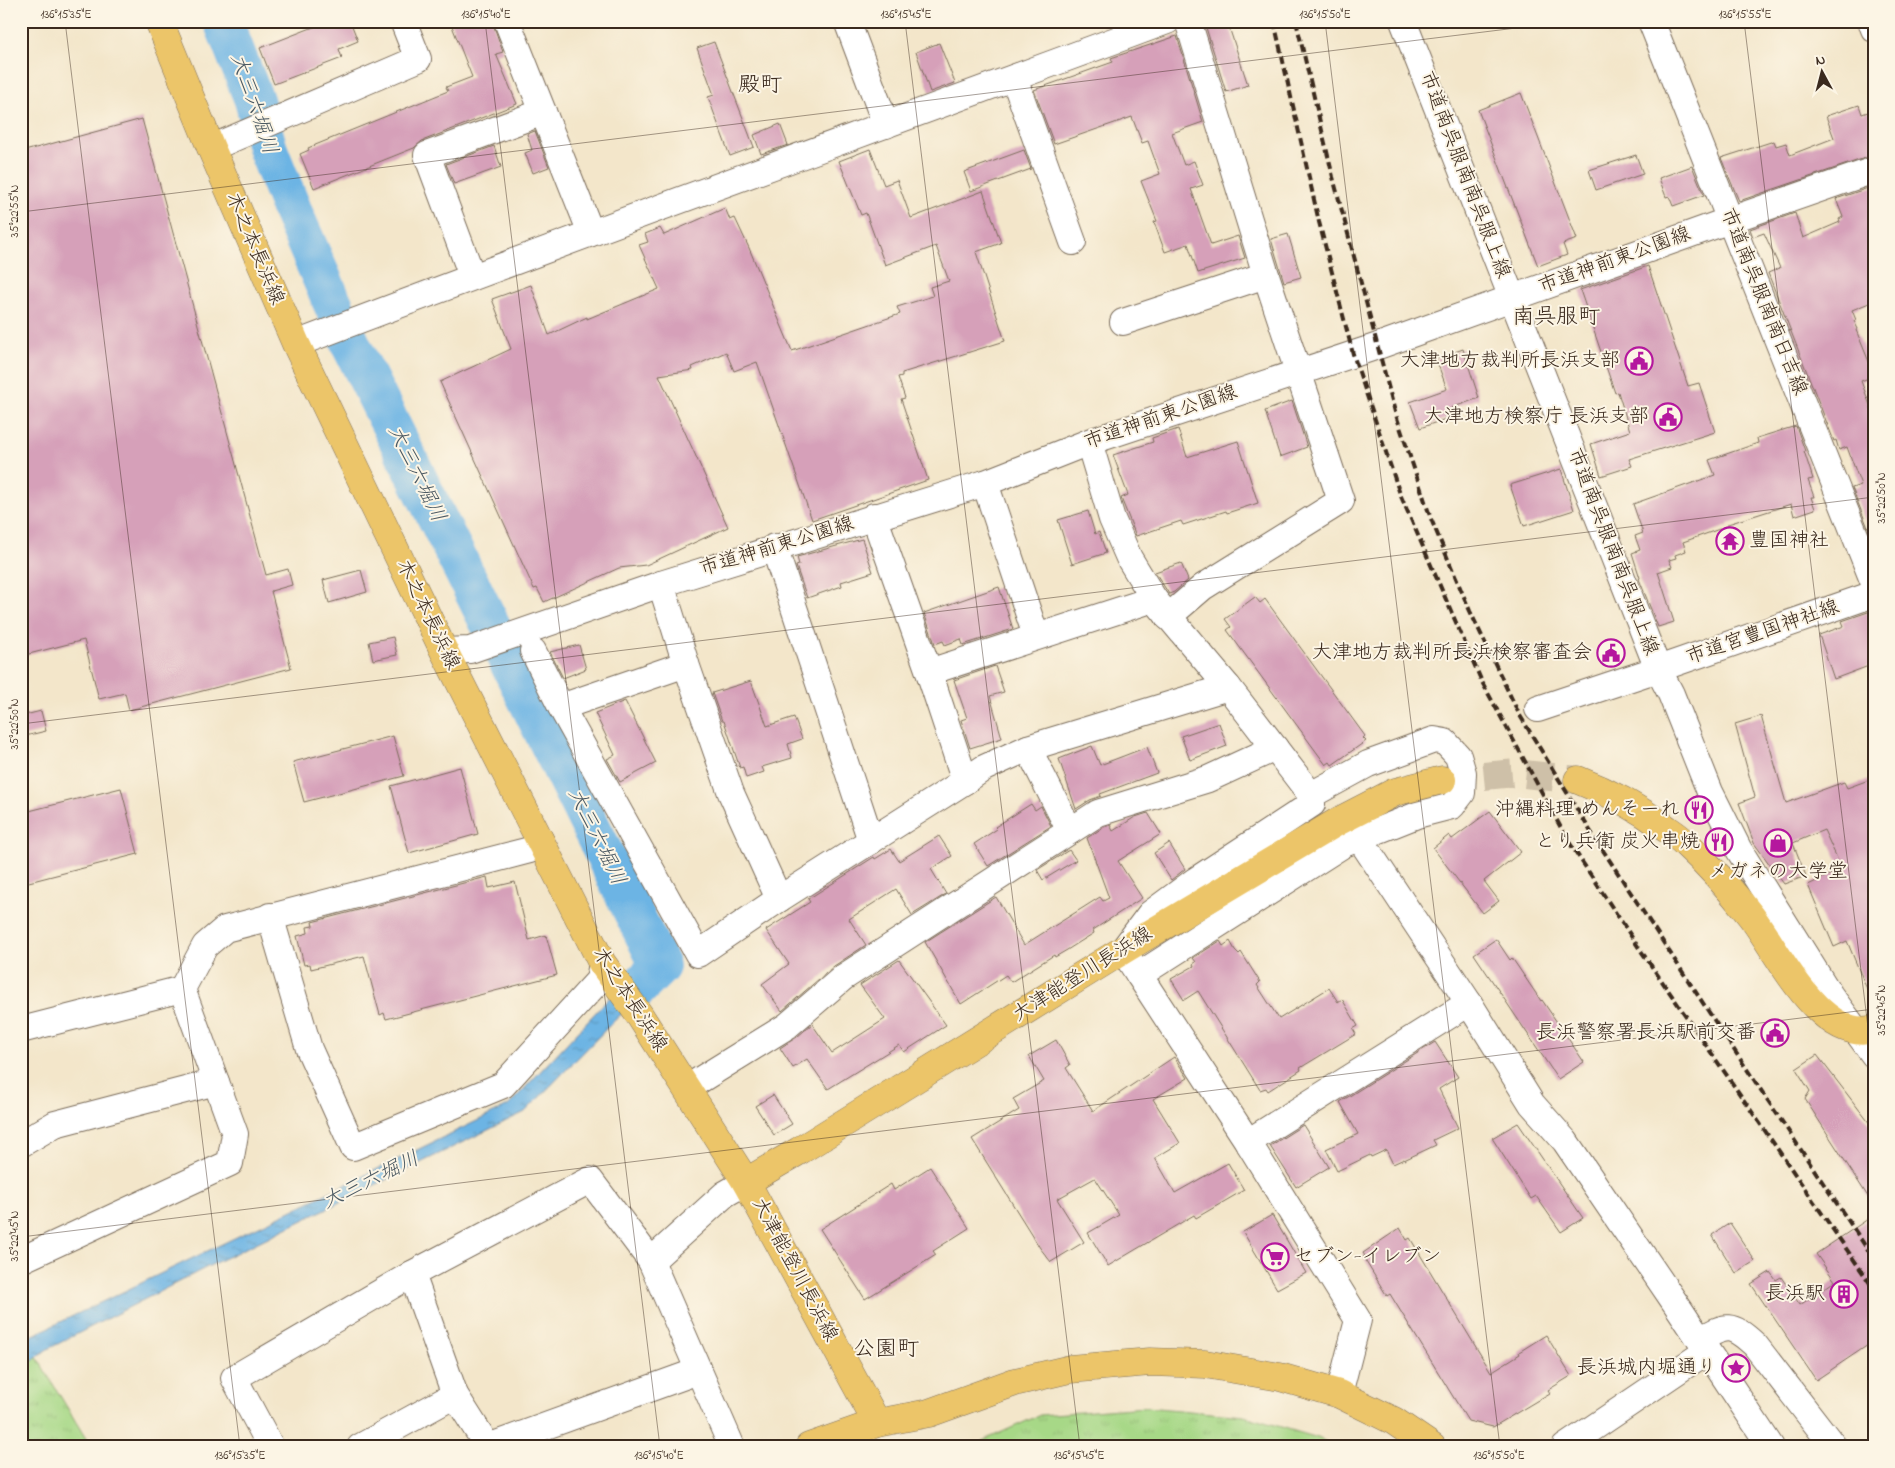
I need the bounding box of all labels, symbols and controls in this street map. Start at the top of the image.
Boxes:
text: 136°15'35"E [40,6,92,24]
text: 136°15'40"E [461,6,511,24]
text: 136°15'45"E [880,6,932,24]
text: 136°15'50"E [1299,6,1351,24]
text: 136°15'55"E [1718,6,1772,24]
north arrow [1798,48,1848,98]
water label: 大三六堀川 [222,49,284,159]
text: N [1815,50,1827,72]
street label: 市道南呉服南南呉服上線 [1411,67,1517,283]
district label: 殿町 [738,70,782,102]
text: 35°22'55"N [6,185,24,237]
street label: 木之本長浜線 [217,188,291,310]
street label: 市道南呉服南南日吉線 [1712,204,1814,400]
street label: 市道神前東公園線 [1535,220,1695,302]
district label: 南呉服町 [1512,302,1600,334]
public building icon: 大津地方裁判所長浜支部 [1624,346,1654,376]
place label: 大津地方裁判所長浜支部 [1400,347,1620,376]
street label: 市道神前東公園線 [1081,378,1241,458]
public building icon: 大津地方検察庁 長浜支部 [1653,402,1683,432]
place label: 大津地方検察庁 長浜支部 [1424,403,1649,432]
water label: 大三六堀川 [380,420,452,528]
street label: 市道南呉服南南呉服上線 [1559,444,1665,660]
text: 35°22'50"N [1873,472,1891,524]
street label: 市道神前東公園線 [696,510,858,584]
temple icon: 豊国神社 [1715,526,1745,556]
place label: 豊国神社 [1749,527,1829,556]
street label: 木之本長浜線 [388,555,466,675]
street label: 市道宮豊国神社線 [1683,593,1843,673]
public building icon: 大津地方裁判所長浜検察審査会 [1596,638,1626,668]
place label: 大津地方裁判所長浜検察審査会 [1312,639,1592,668]
text: 35°22'50"N [6,698,24,750]
water label: 大三六堀川 [560,783,632,891]
restaurant icon: 沖縄料理 めんそーれ [1684,795,1714,825]
place label: 沖縄料理 めんそーれ [1495,796,1680,825]
restaurant icon: とり兵衛 炭火串焼 [1704,827,1734,857]
place label: とり兵衛 炭火串焼 [1535,828,1700,857]
shop icon: メガネの大学堂 [1763,828,1793,858]
place label: メガネの大学堂 [1708,858,1848,887]
street label: 大津能登川長浜線 [1007,920,1159,1030]
street label: 木之本長浜線 [584,942,674,1058]
text: 35°22'45"N [1873,985,1891,1035]
public building icon: 長浜警察署長浜駅前交番 [1760,1018,1790,1048]
place label: 長浜警察署長浜駅前交番 [1536,1019,1756,1048]
water label: 大三六堀川 [317,1145,425,1217]
street label: 大津能登川長浜線 [744,1193,844,1347]
text: 35°22'45"N [6,1211,24,1261]
supermarket icon: セブン-イレブン [1260,1242,1290,1272]
place label: セブン-イレブン [1294,1243,1442,1272]
building icon: 長浜駅 [1829,1279,1859,1309]
place label: 長浜駅 [1765,1280,1825,1309]
district label: 公園町 [853,1334,919,1366]
place icon: 長浜城内堀通り [1721,1353,1751,1383]
place label: 長浜城内堀通り [1577,1354,1717,1383]
text: 136°15'35"E [214,1447,266,1465]
text: 136°15'40"E [634,1447,684,1465]
text: 136°15'45"E [1053,1447,1105,1465]
text: 136°15'50"E [1473,1447,1525,1465]

